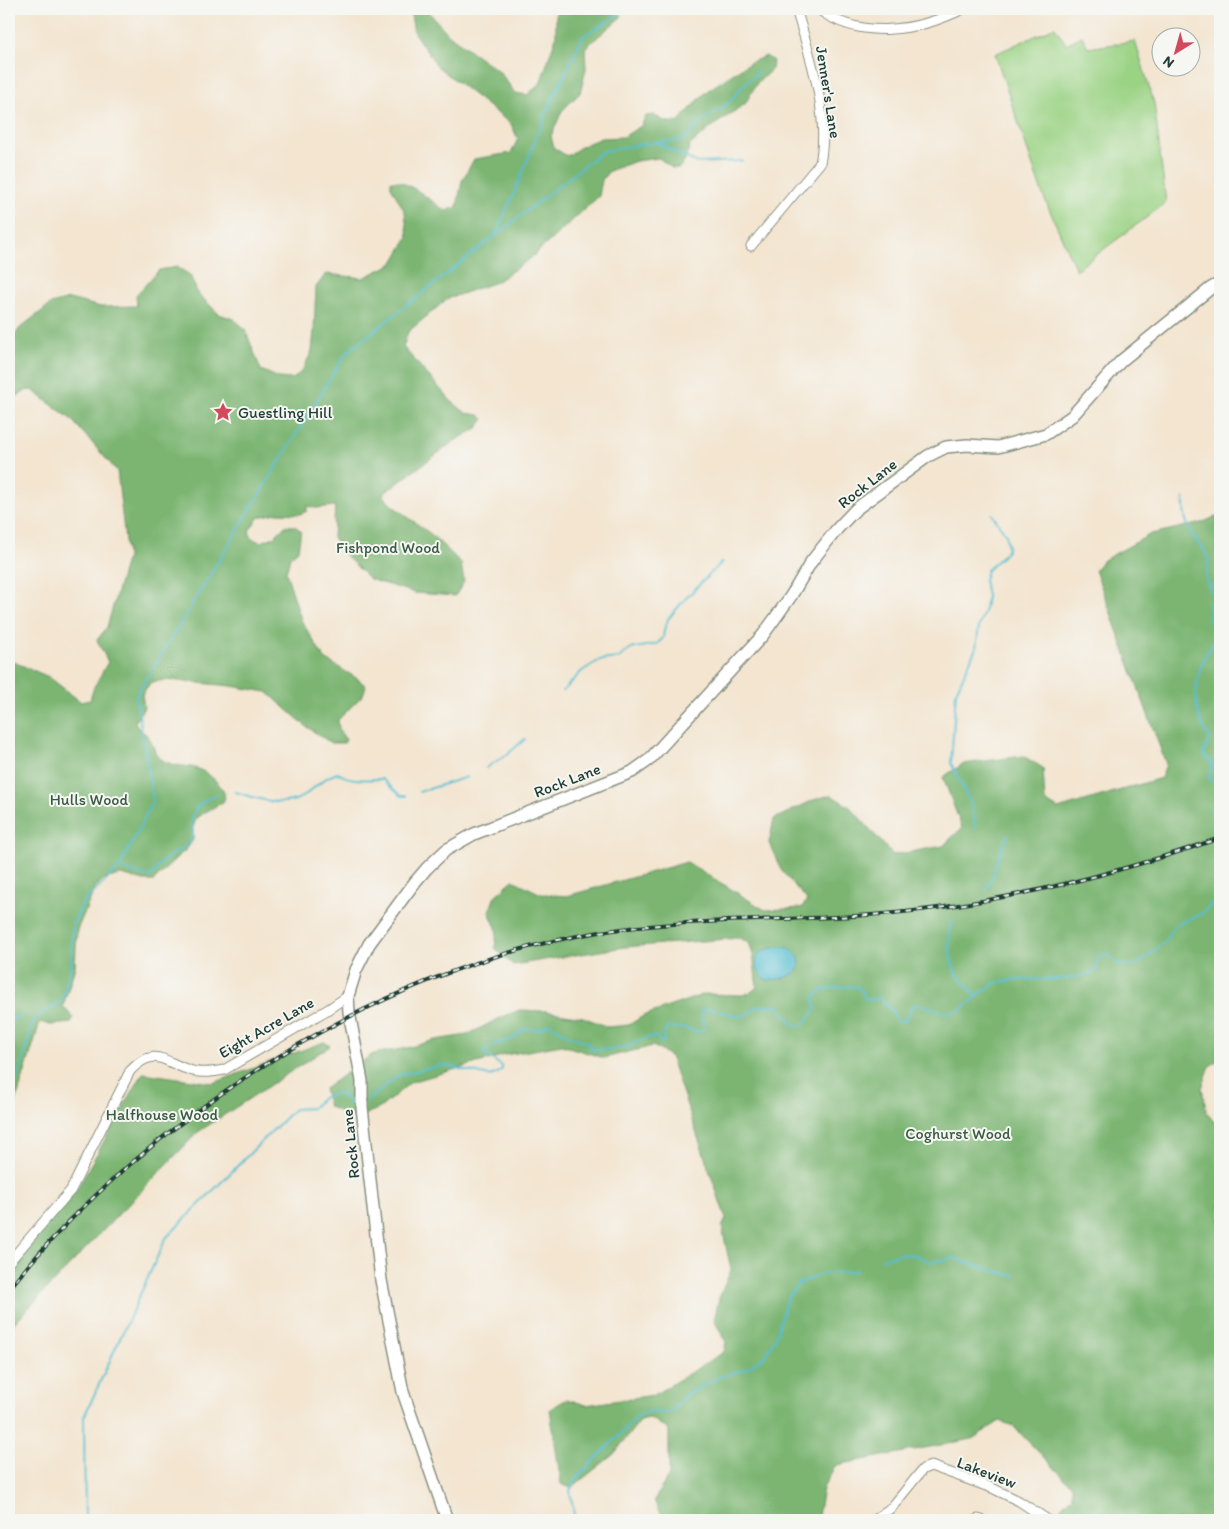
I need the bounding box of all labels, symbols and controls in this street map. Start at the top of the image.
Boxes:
north arrow [1152,28,1202,78]
street label: Jenner's Lane [812,45,845,140]
text: N [1160,52,1177,72]
place icon: Guestling Hill [212,401,234,423]
place label: Guestling Hill [238,403,333,422]
street label: Rock Lane [834,454,901,512]
park label: Fishpond Wood [336,538,440,557]
street label: Rock Lane [531,759,603,802]
park label: Hulls Wood [50,790,128,809]
street label: Eight Acre Lane [215,992,317,1062]
park label: Halfhouse Wood [106,1105,219,1124]
street label: Rock Lane [337,1108,364,1180]
park label: Coghurst Wood [905,1124,1011,1143]
street label: Lakeview [954,1452,1019,1493]

